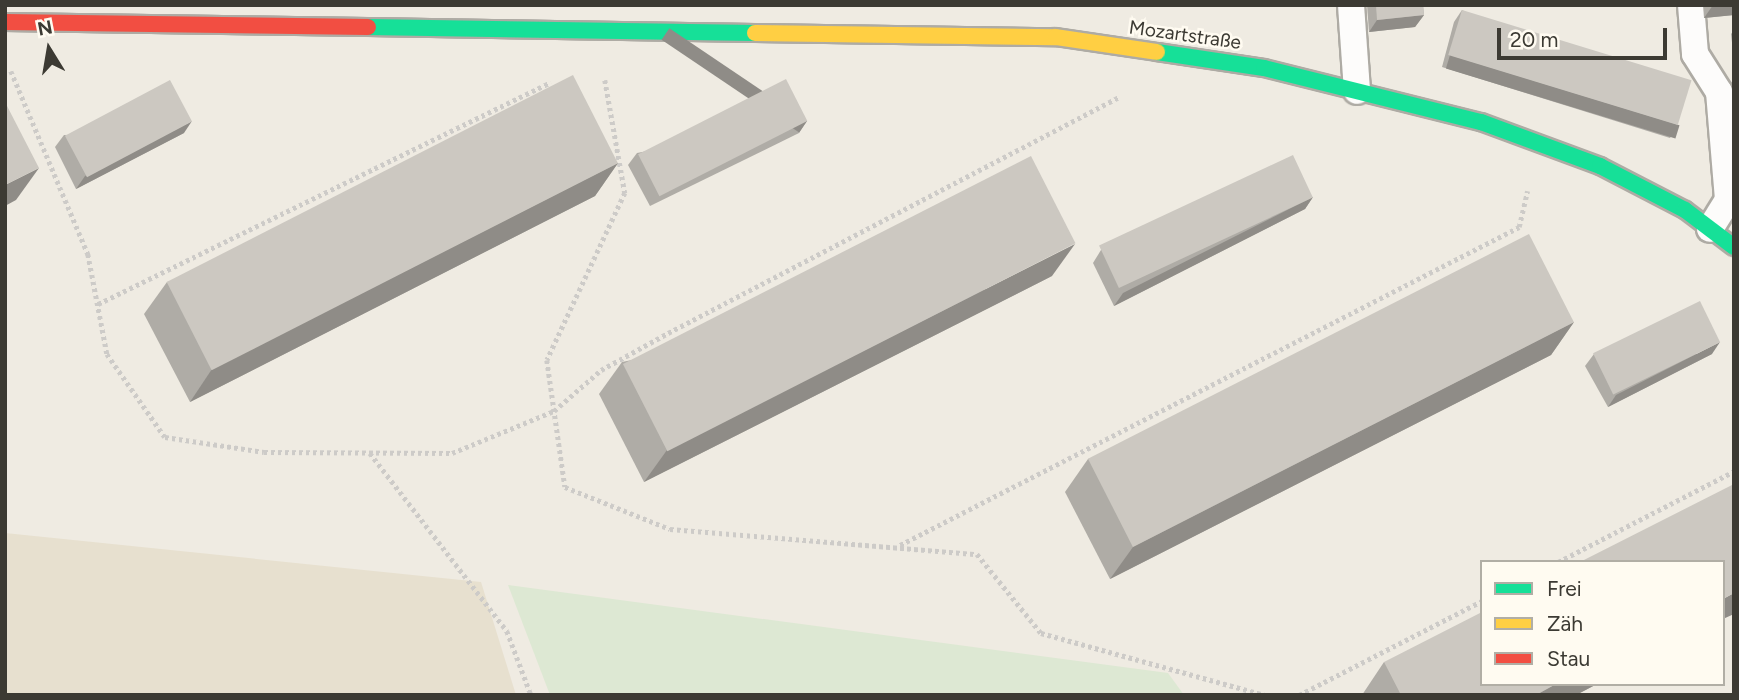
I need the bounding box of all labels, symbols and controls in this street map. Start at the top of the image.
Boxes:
north arrow [14,14,84,84]
scale bar [1501,14,1671,58]
text: N [35,15,54,41]
street label: Mozartstraße [1127,16,1243,54]
text: 20 m [1510,27,1558,52]
legend [1480,560,1725,686]
text: Frei [1547,576,1582,601]
text: Zäh [1547,611,1583,636]
text: Stau [1547,646,1590,671]

